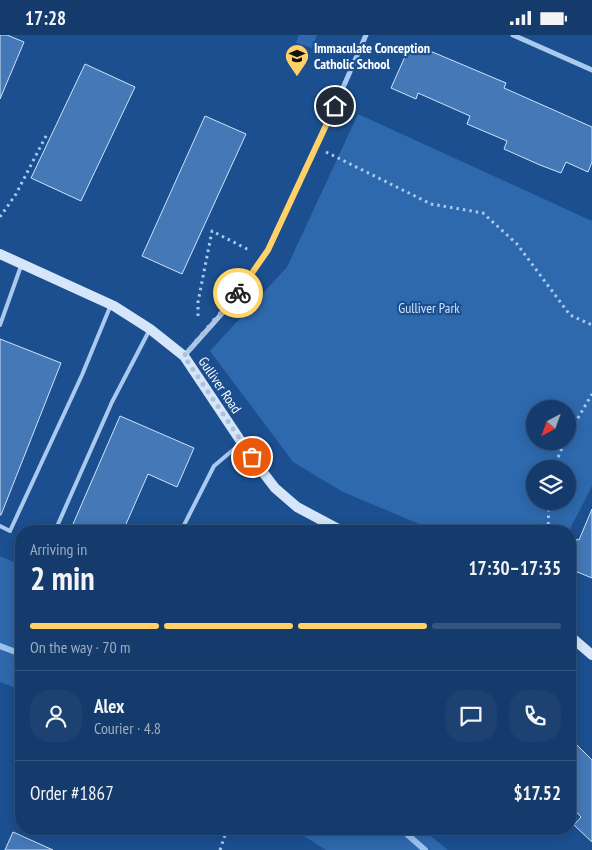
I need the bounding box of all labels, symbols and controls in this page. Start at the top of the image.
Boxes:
text: 17:28 [25,6,66,30]
place label: Immaculate Conception Catholic School [314,39,430,73]
school or university icon: Immaculate Conception Catholic School [284,43,310,77]
pin [314,85,356,127]
icon: home [321,92,349,120]
courier [213,268,263,318]
icon: bike [224,279,252,307]
park label: Gulliver Park [398,299,460,317]
street label: Gulliver Road [195,353,245,417]
north arrow [526,400,576,450]
map controls [526,400,576,510]
pin [231,436,273,478]
icon: bag [238,443,266,471]
button: layers [526,460,576,510]
text: Arriving in [30,539,87,559]
text: 17:30–17:35 [468,556,561,580]
text: 2 min [30,557,95,599]
text: On the way · 70 m [30,637,130,657]
button: person [30,690,82,742]
button: chat [445,690,497,742]
button: phone [509,690,561,742]
text: Alex [94,694,124,718]
text: Courier · 4.8 [94,718,161,738]
text: Order #1867 [30,781,114,805]
text: $17.52 [513,781,561,805]

